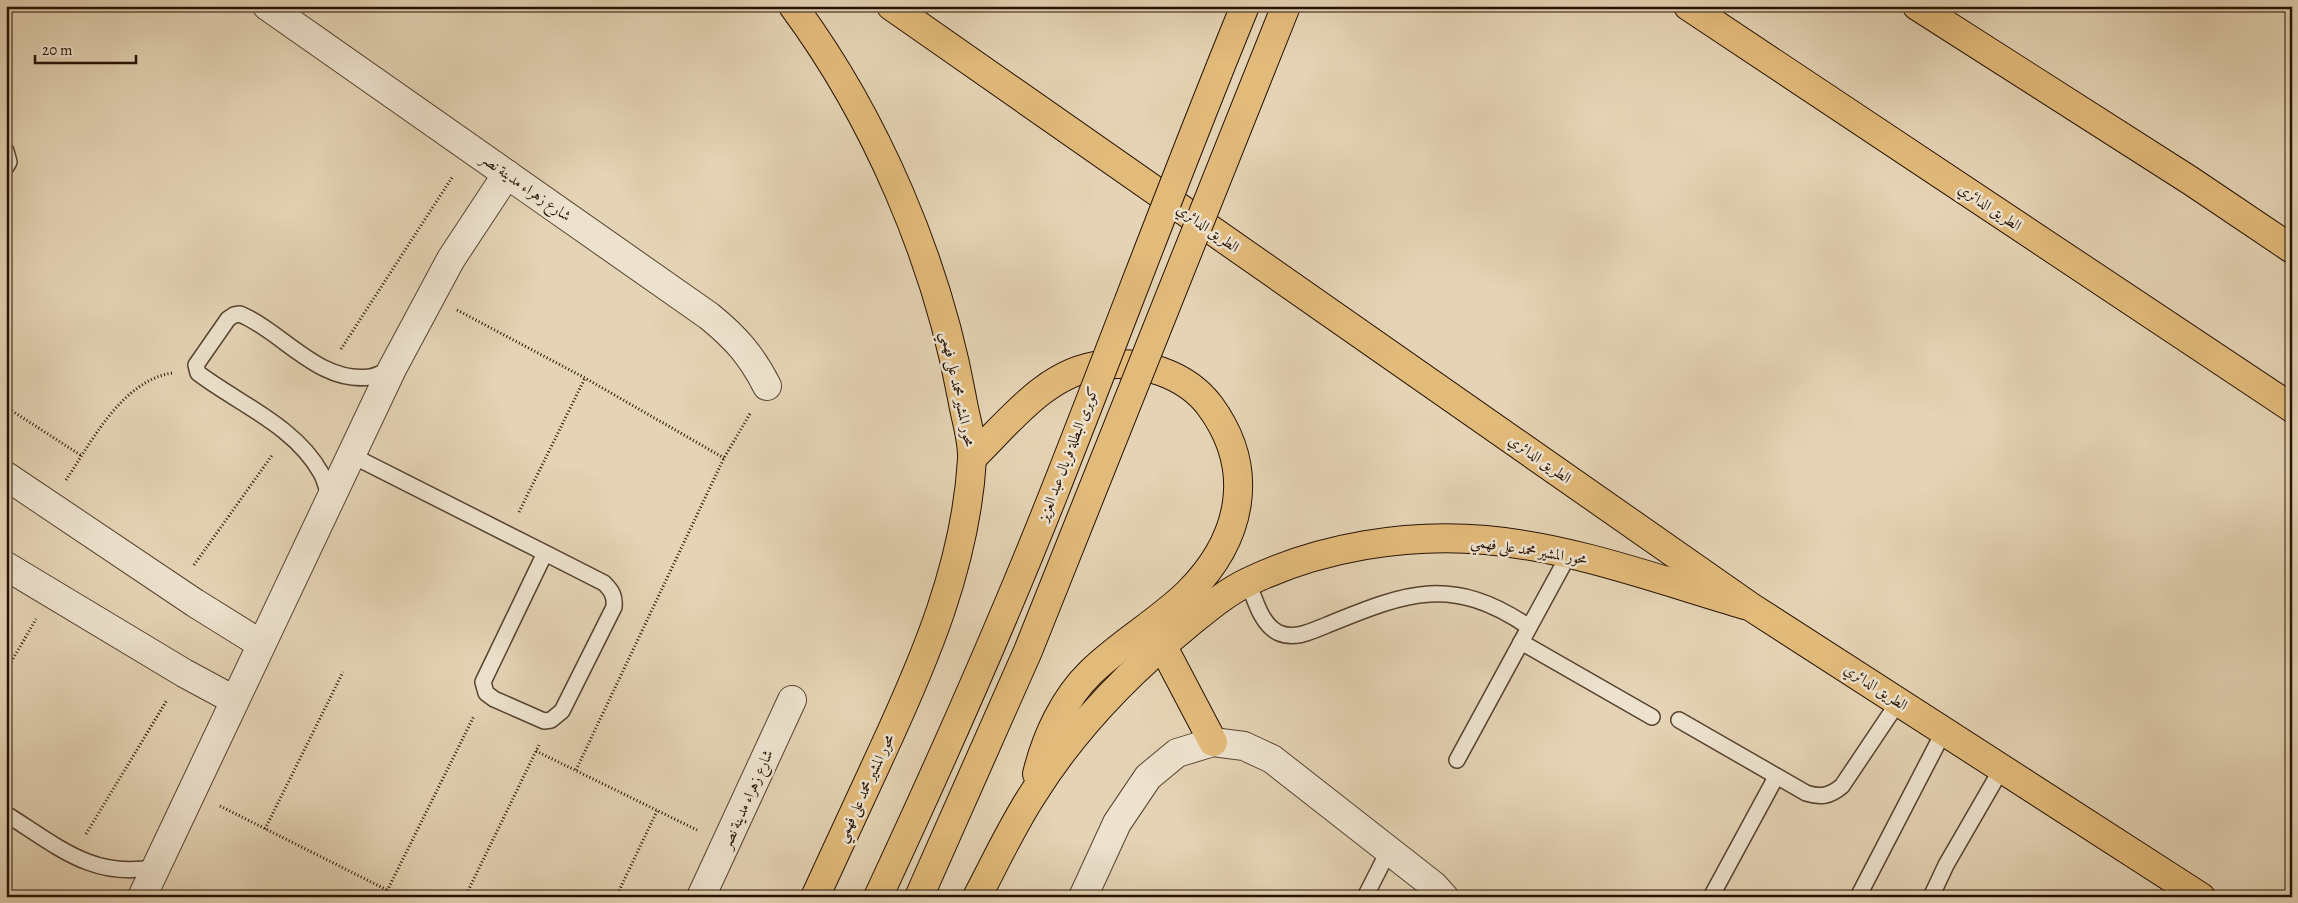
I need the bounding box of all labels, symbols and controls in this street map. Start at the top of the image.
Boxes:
scale bar [35,32,136,64]
text: 20 m [42,40,73,60]
street label: شارع زهراء مدينة نصر [473,147,575,228]
street label: الطريق الدائري [1953,178,2026,237]
street label: الطريق الدائري [1172,199,1243,259]
street label: محور المشير محمد على فهمي [932,330,980,449]
street label: كوبرى البطلة فريال عبد العزيز [1032,384,1103,526]
street label: الطريق الدائري [1504,430,1575,490]
street label: محور المشير محمد على فهمي [1469,531,1588,573]
street label: الطريق الدائري [1839,659,1912,717]
street label: محور المشير محمد على فهمي [831,731,902,847]
street label: شارع زهراء مدينة نصر [715,746,780,855]

